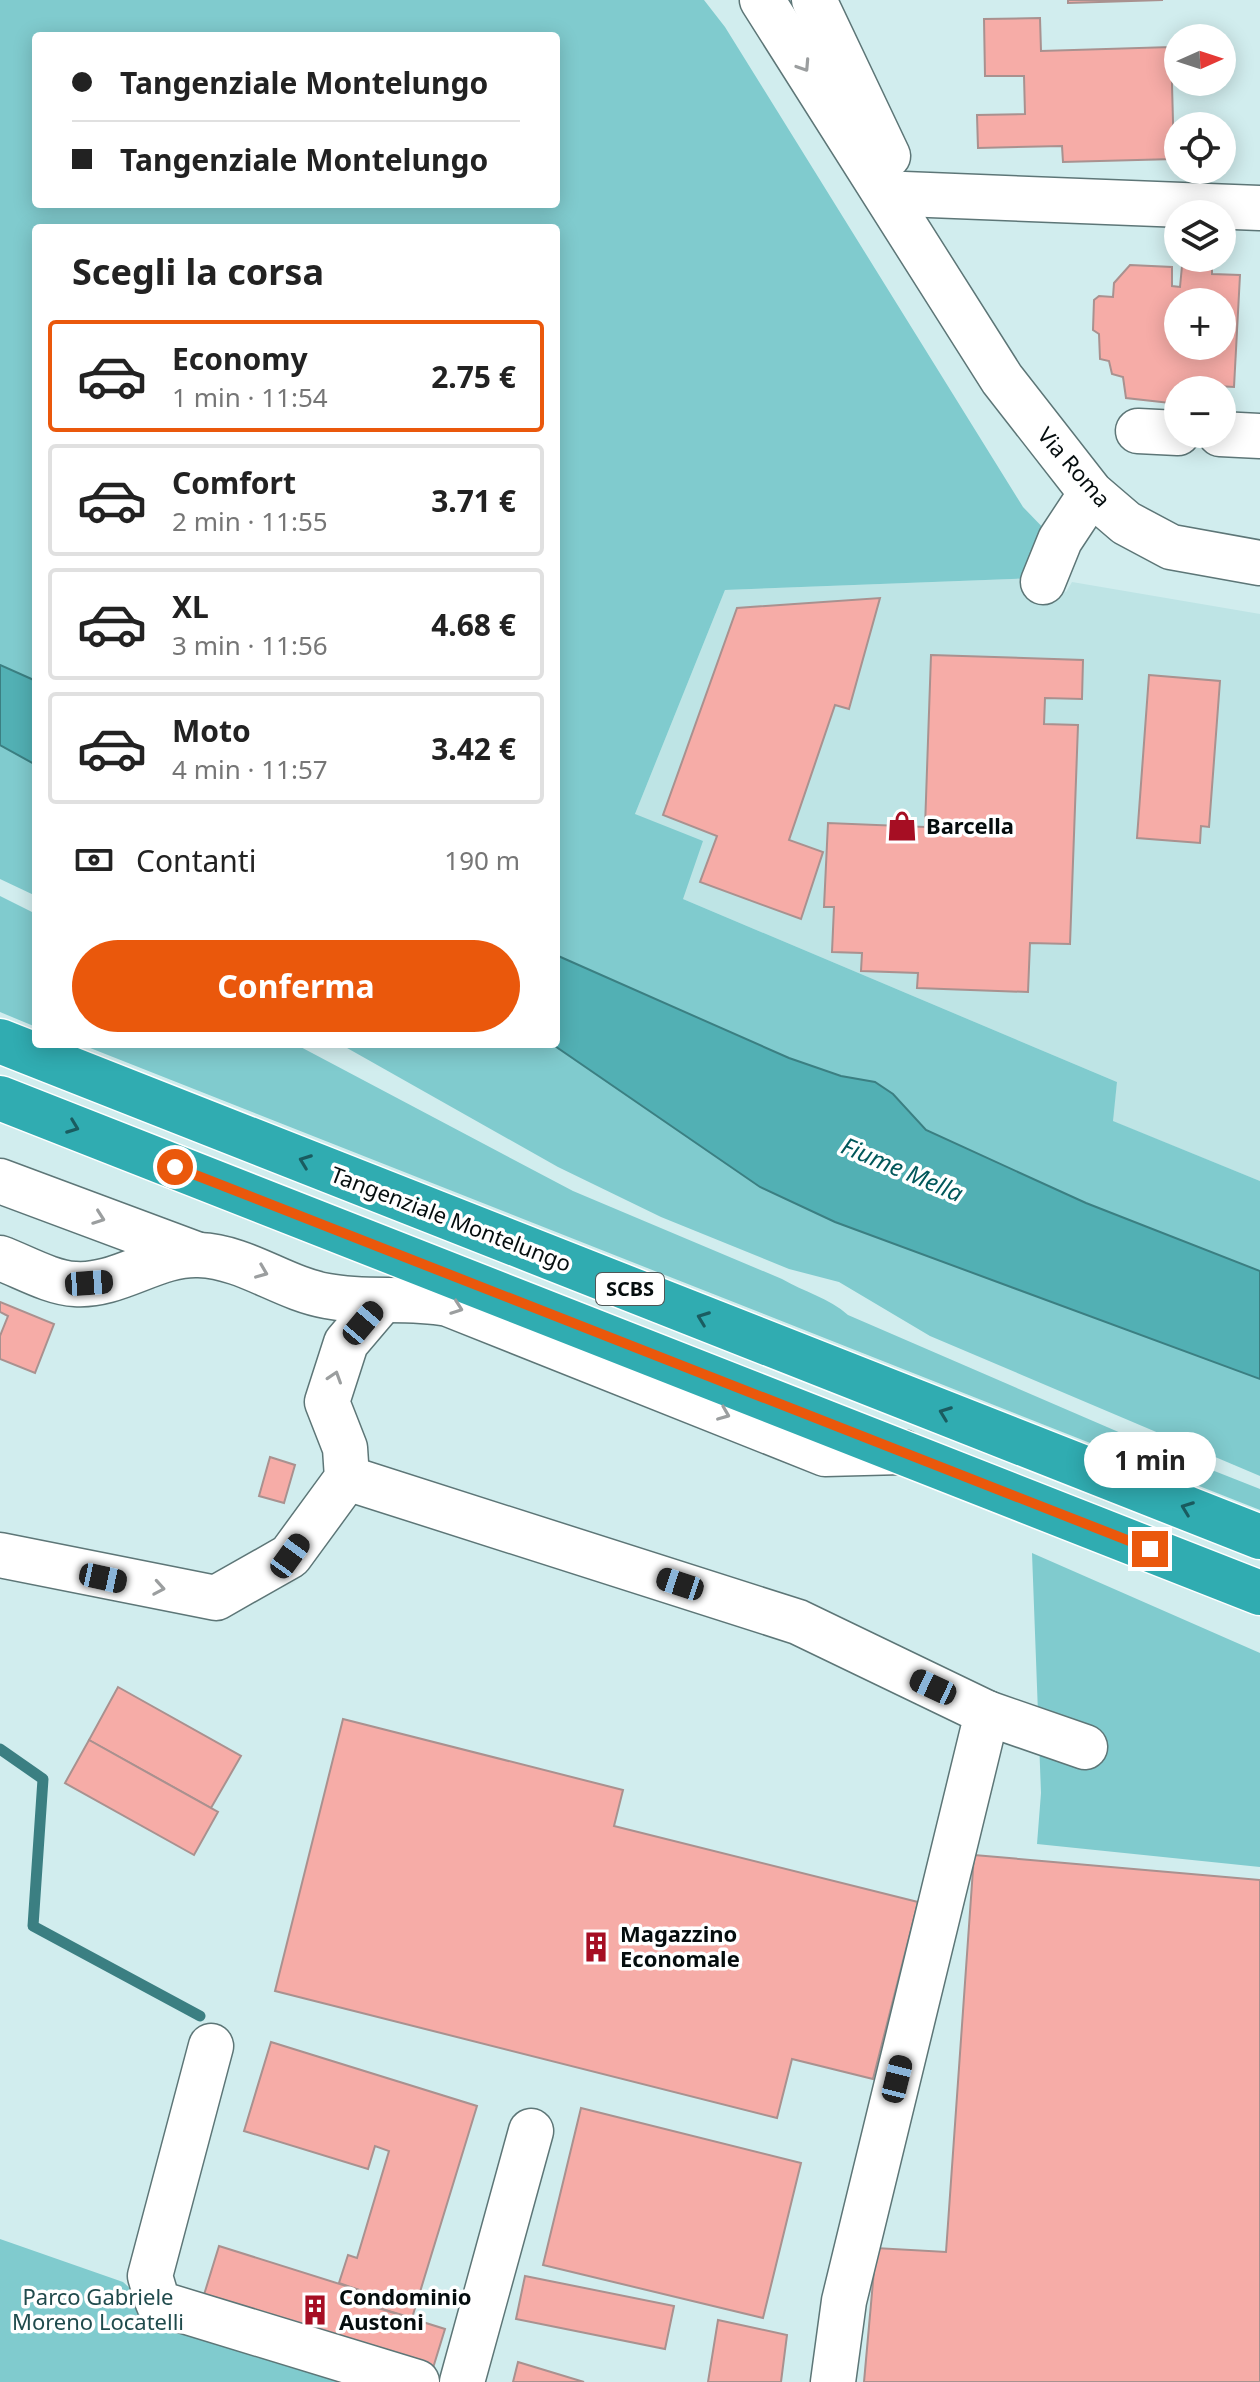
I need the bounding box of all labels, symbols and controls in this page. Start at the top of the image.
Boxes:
north arrow [1164,24,1236,96]
map controls [1164,24,1236,448]
one-way arrow [795,57,810,72]
text: Tangenziale Montelungo [120,62,488,103]
button: locate [1164,112,1236,184]
text: Tangenziale Montelungo [120,139,488,180]
button: layers [1164,200,1236,272]
text: Scegli la corsa [72,247,324,296]
button: + [1164,288,1236,360]
text: Economy [172,338,308,379]
icon: car [76,340,148,412]
text: 2.75 € [431,356,516,397]
button: − [1164,376,1236,448]
text: 1 min · 11:54 [172,379,328,415]
street label: Via Roma [1032,420,1118,513]
text: Comfort [172,462,296,503]
icon: car [76,464,148,536]
text: 3.71 € [431,480,516,521]
text: 2 min · 11:55 [172,503,328,539]
text: XL [172,586,209,627]
icon: car [76,588,148,660]
text: 4.68 € [431,604,516,645]
text: 3 min · 11:56 [172,627,328,663]
text: Moto [172,710,251,751]
icon: car [76,712,148,784]
text: 3.42 € [431,728,516,769]
text: 4 min · 11:57 [172,751,328,787]
shop icon: Barcella [885,809,919,843]
place label: Barcella [926,810,1014,840]
icon: cash [72,838,116,882]
text: Contanti [136,840,256,881]
text: 190 m [444,842,520,878]
button: Conferma [72,940,520,1032]
one-way arrow [65,1117,79,1134]
water label: Fiume Mella [837,1128,969,1209]
route start [157,1149,193,1185]
one-way arrow [299,1155,313,1171]
street label: Tangenziale Montelungo [327,1158,576,1278]
one-way arrow [91,1208,105,1225]
one-way arrow [254,1262,268,1278]
car [64,1269,114,1297]
road number: SCBS [596,1273,664,1305]
car [338,1297,388,1349]
one-way arrow [449,1298,463,1315]
one-way arrow [697,1311,711,1328]
one-way arrow [326,1371,342,1385]
one-way arrow [716,1404,730,1421]
one-way arrow [939,1406,953,1423]
callout: 1 min [1084,1433,1216,1489]
text: 1 min [1114,1442,1186,1478]
one-way arrow [1181,1501,1195,1518]
car [266,1530,314,1582]
route end [1132,1531,1168,1567]
car [77,1561,129,1595]
car [653,1565,707,1603]
one-way arrow [152,1579,165,1596]
car [906,1666,960,1708]
place label: Magazzino Economale [620,1918,740,1973]
building icon: Magazzino Economale [579,1930,613,1964]
car [880,2053,914,2105]
park label: Parco Gabriele Moreno Locatelli [12,2281,184,2336]
place label: Condominio Austoni [339,2281,472,2336]
building icon: Condominio Austoni [298,2293,332,2327]

